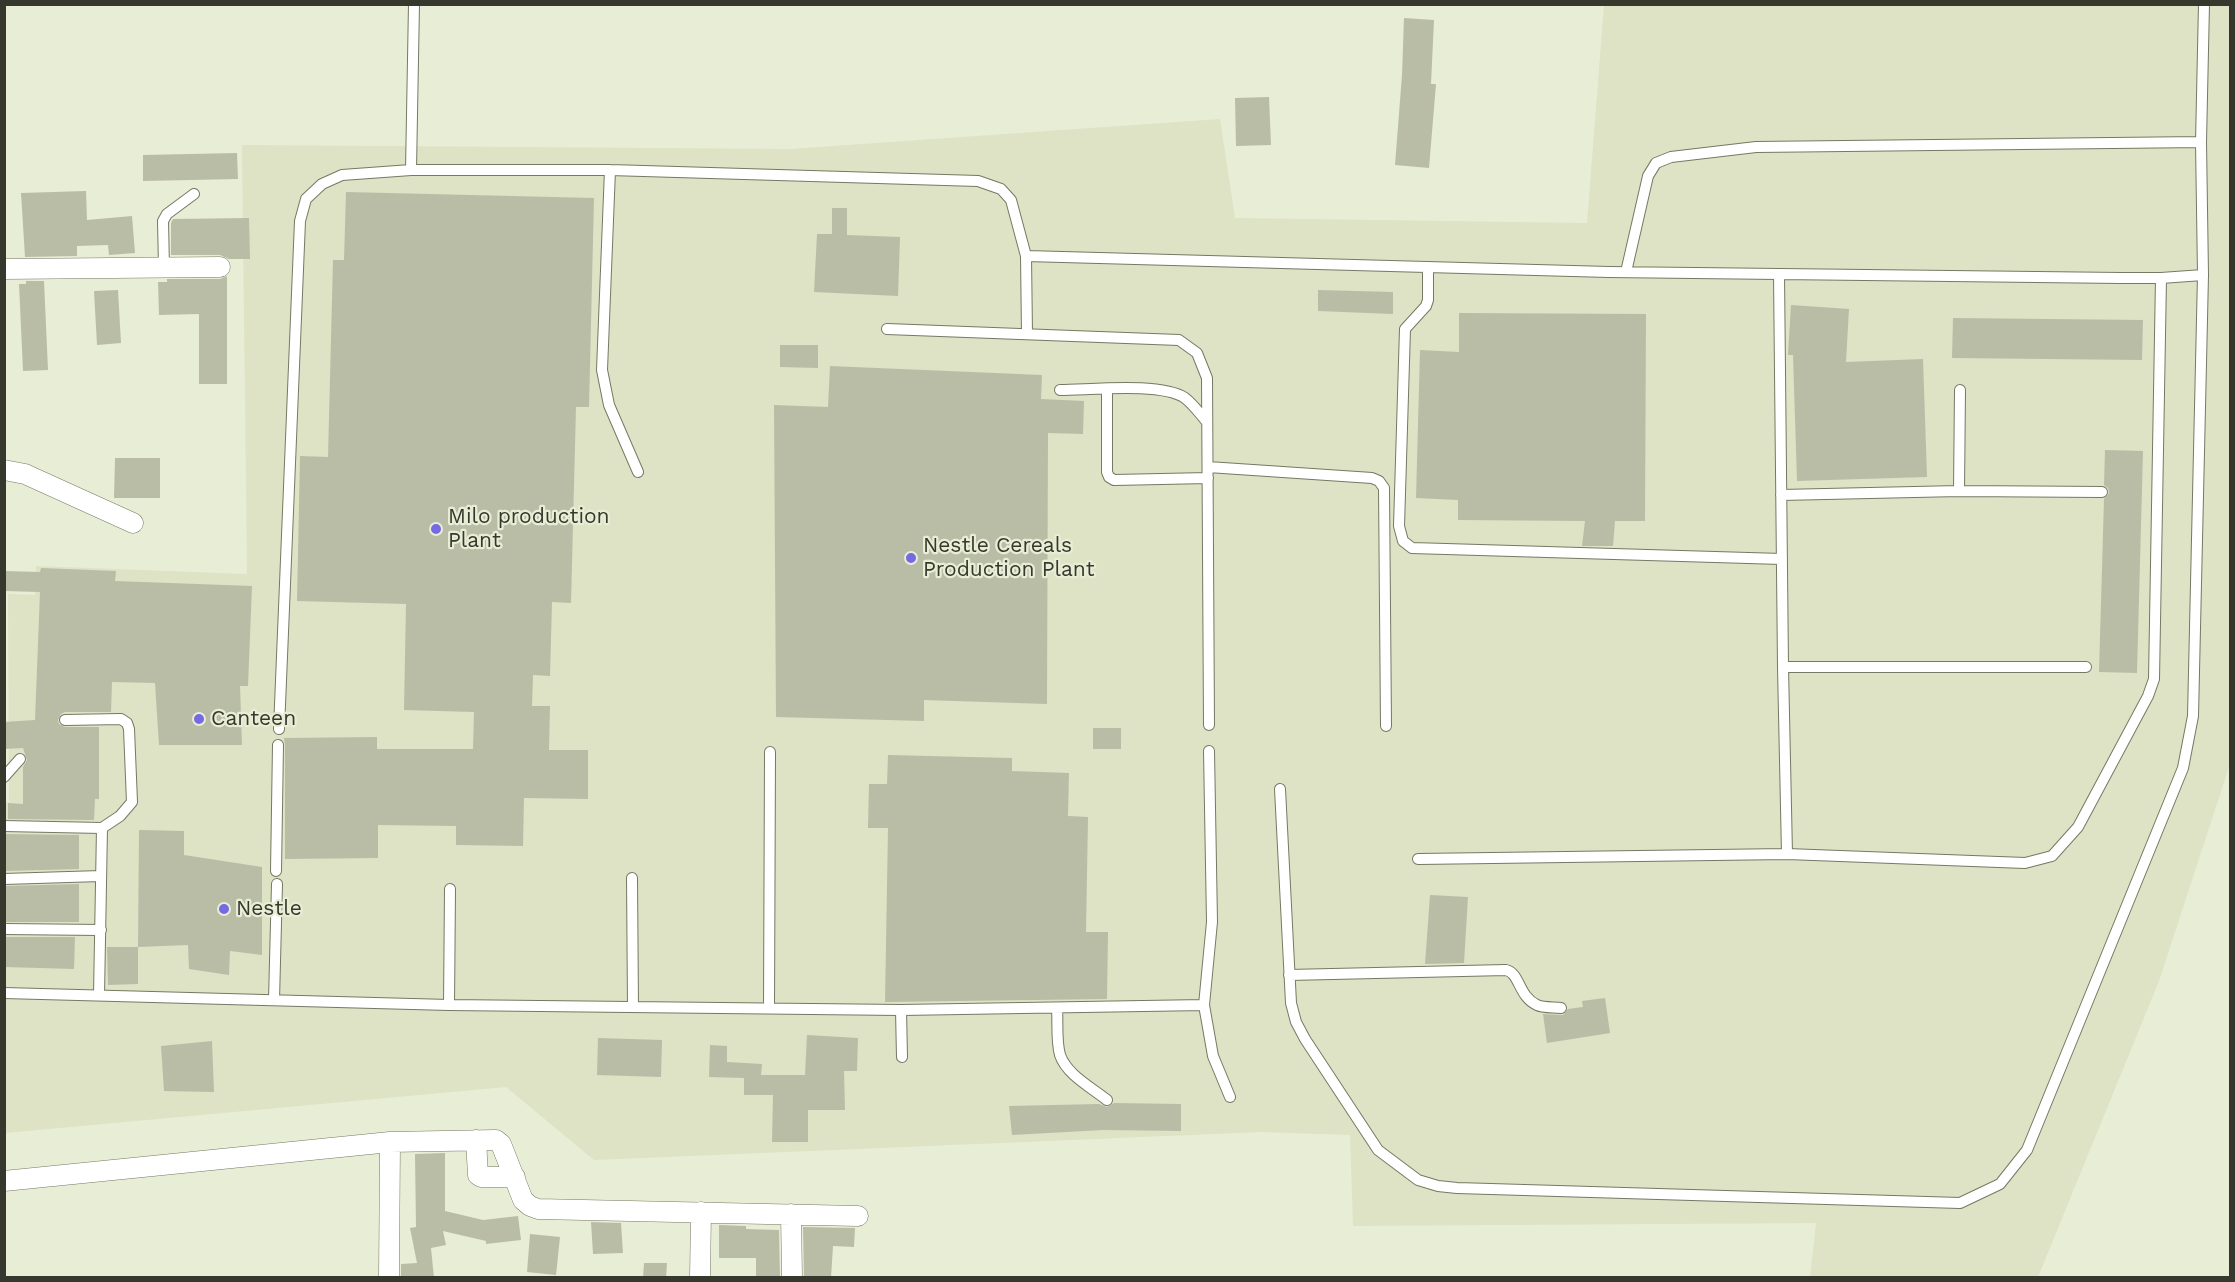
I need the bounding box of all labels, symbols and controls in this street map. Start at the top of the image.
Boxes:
place label: Milo production Plant [448,504,610,554]
marker: Milo production Plant [429,522,443,536]
place label: Nestle Cereals Production Plant [923,533,1094,583]
marker: Nestle Cereals Production Plant [904,551,918,565]
place label: Canteen [211,706,296,732]
marker: Canteen [192,712,206,726]
place label: Nestle [236,896,302,922]
marker: Nestle [217,902,231,916]

